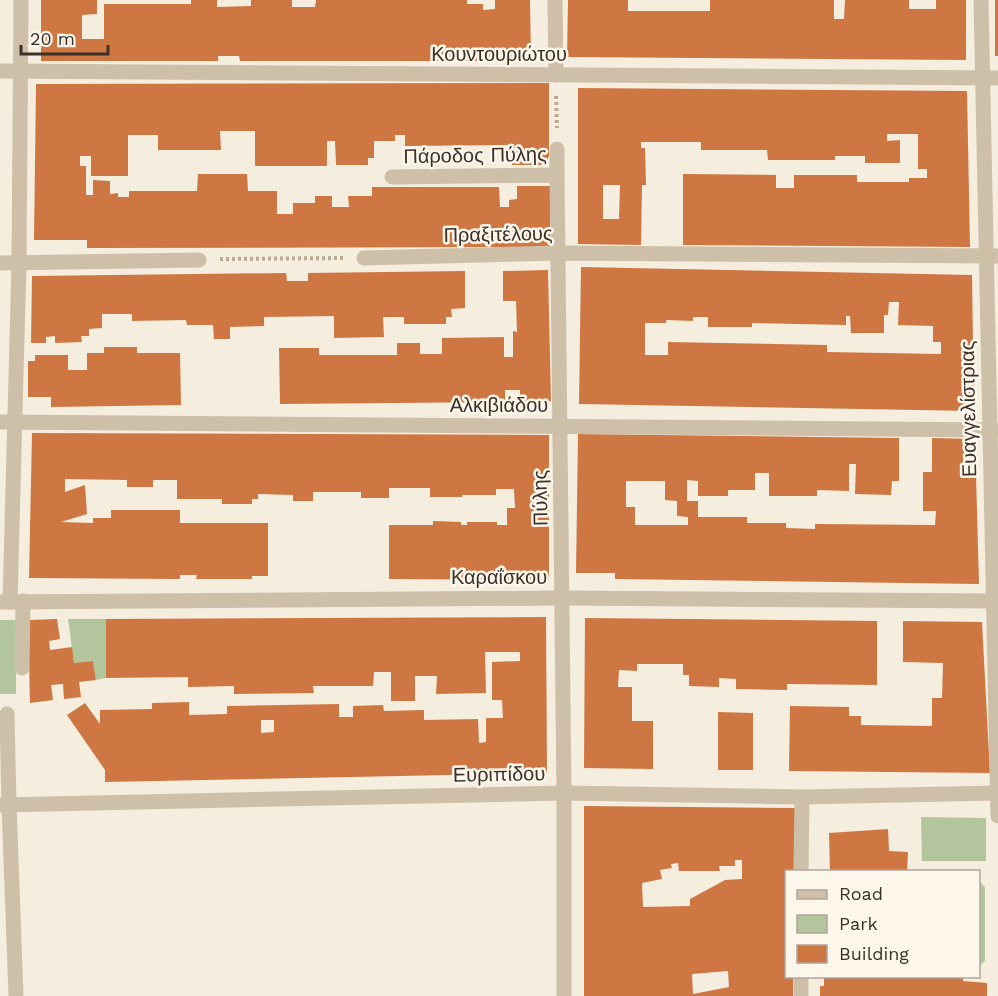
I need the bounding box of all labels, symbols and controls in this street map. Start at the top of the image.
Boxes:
scale bar [21,18,108,56]
text: 20 m [30,28,75,49]
street label: Κουντουριώτου [431,42,567,66]
street label: Πάροδος Πύλης [403,142,547,168]
street label: Πραξιτέλους [443,221,553,247]
street label: Ευαγγελίστριας [955,340,981,477]
street label: Αλκιβιάδου [450,393,548,417]
street label: Πύλης [528,469,552,526]
street label: Καραΐσκου [451,565,547,589]
street label: Ευριπίδου [453,761,545,787]
legend [785,870,980,978]
text: Road [839,883,883,904]
text: Park [839,913,878,934]
text: Building [839,943,909,964]

